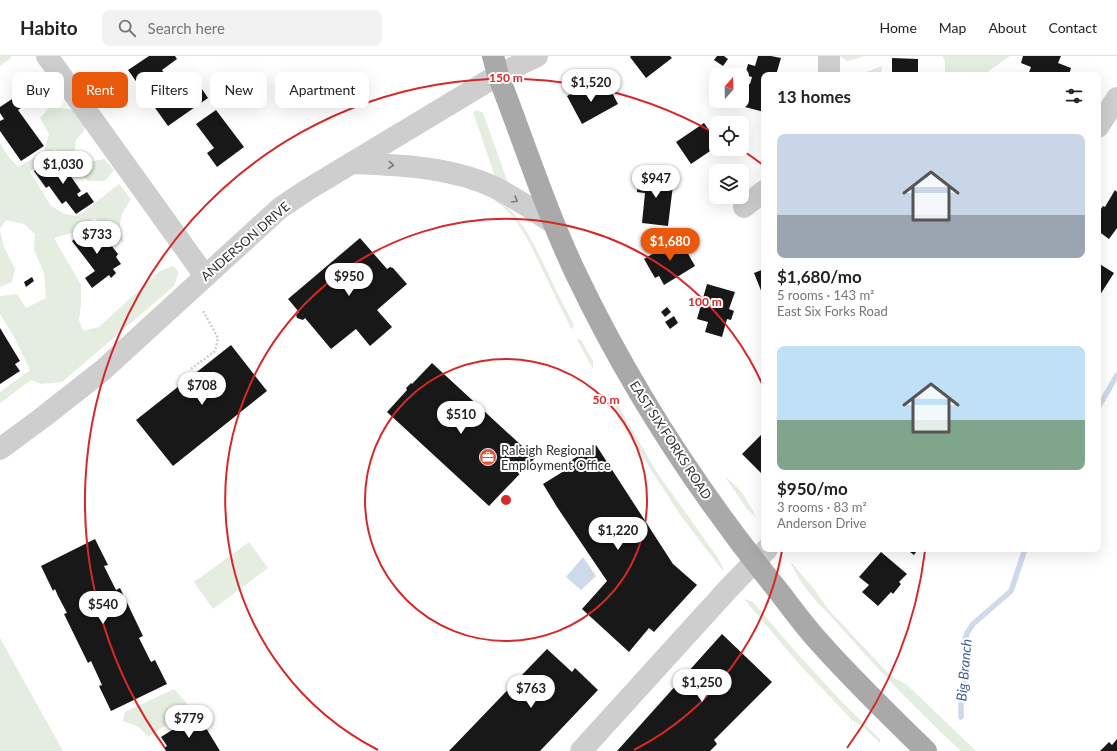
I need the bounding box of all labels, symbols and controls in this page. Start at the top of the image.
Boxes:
search box [102,10,382,46]
text: Habito [20,16,78,39]
icon: search [116,17,138,39]
text: Search here [148,19,225,37]
text: Home [879,19,917,36]
text: Map [939,19,966,36]
text: About [988,19,1026,36]
text: Contact [1048,19,1097,36]
north arrow [709,68,749,108]
map controls [709,68,749,204]
pin: $1,520 [558,69,624,103]
text: 150 m [489,70,523,85]
chip: Buy [12,72,64,108]
chip: Rent [72,72,128,108]
chip: Filters [136,72,202,108]
chip: New [210,72,267,108]
chip: Apartment [275,72,369,108]
text: $1,520 [571,74,611,90]
icon: filters [1063,85,1085,107]
text: 13 homes [777,86,851,107]
button: locate [709,116,749,156]
pin: $1,030 [30,151,96,185]
text: $1,030 [43,156,83,172]
icon: home [895,160,967,232]
one-way arrow [388,161,394,170]
button: layers [709,164,749,204]
pin: $947 [632,165,680,199]
text: $947 [641,170,671,186]
one-way arrow [511,195,518,202]
street label: ANDERSON DRIVE [197,198,293,284]
pin: $733 [73,221,121,255]
text: $733 [82,226,112,242]
pin: $1,680 [637,228,703,262]
text: $1,680 [650,233,690,249]
pin: $950 [325,263,373,297]
text: $1,680/mo [777,266,862,287]
text: $950 [334,268,364,284]
text: 5 rooms · 143 m² [777,287,874,303]
text: 100 m [688,294,722,309]
text: East Six Forks Road [777,303,888,319]
pin: $708 [178,372,226,406]
icon: home [895,372,967,444]
text: $708 [187,377,217,393]
street label: EAST SIX FORKS ROAD [627,378,715,502]
text: 50 m [593,392,619,407]
pin: $510 [437,401,485,435]
text: $510 [446,406,476,422]
place label: Raleigh Regional Employment Office [501,442,611,473]
office icon: Raleigh Regional Employment Office [478,447,498,467]
text: $950/mo [777,478,848,499]
centre of rings [499,493,513,507]
text: 3 rooms · 83 m² [777,499,867,515]
text: Anderson Drive [777,515,866,531]
pin: $1,220 [585,517,651,551]
text: $1,220 [598,522,638,538]
pin: $540 [79,591,127,625]
text: $540 [88,596,118,612]
water label: Big Branch [952,638,975,702]
pin: $1,250 [669,669,735,703]
text: $1,250 [682,674,722,690]
pin: $763 [507,675,555,709]
text: $763 [516,680,546,696]
pin: $779 [165,705,213,739]
text: $779 [174,710,204,726]

